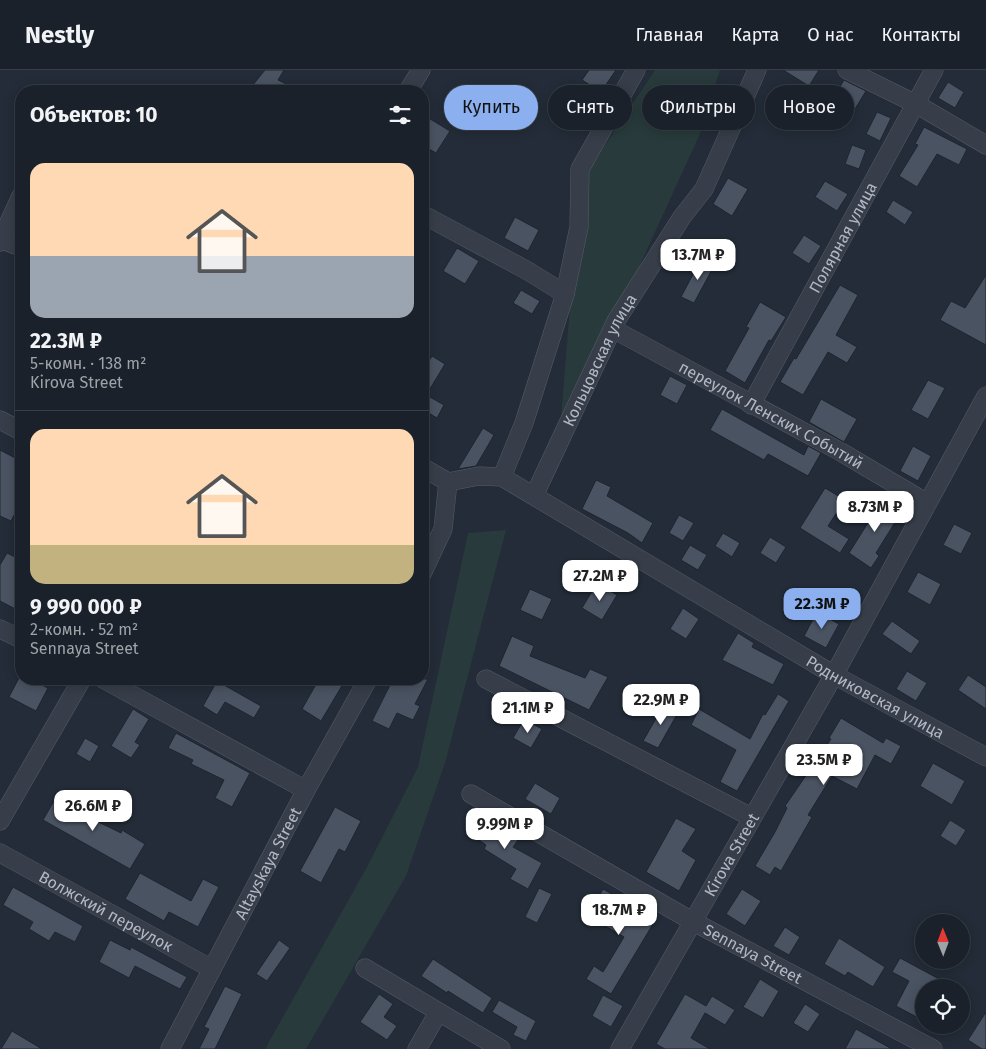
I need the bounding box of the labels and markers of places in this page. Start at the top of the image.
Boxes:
pin: 13.7M ₽ [652,238,744,281]
pin: 8.73M ₽ [829,490,921,533]
pin: 27.2M ₽ [554,560,646,602]
pin: 22.3M ₽ [776,588,868,630]
pin: 22.9M ₽ [615,684,707,726]
pin: 21.1M ₽ [482,692,574,734]
pin: 23.5M ₽ [778,744,870,786]
pin: 26.6M ₽ [47,790,139,832]
pin: 9.99M ₽ [459,808,551,850]
pin: 18.7M ₽ [573,894,665,936]

